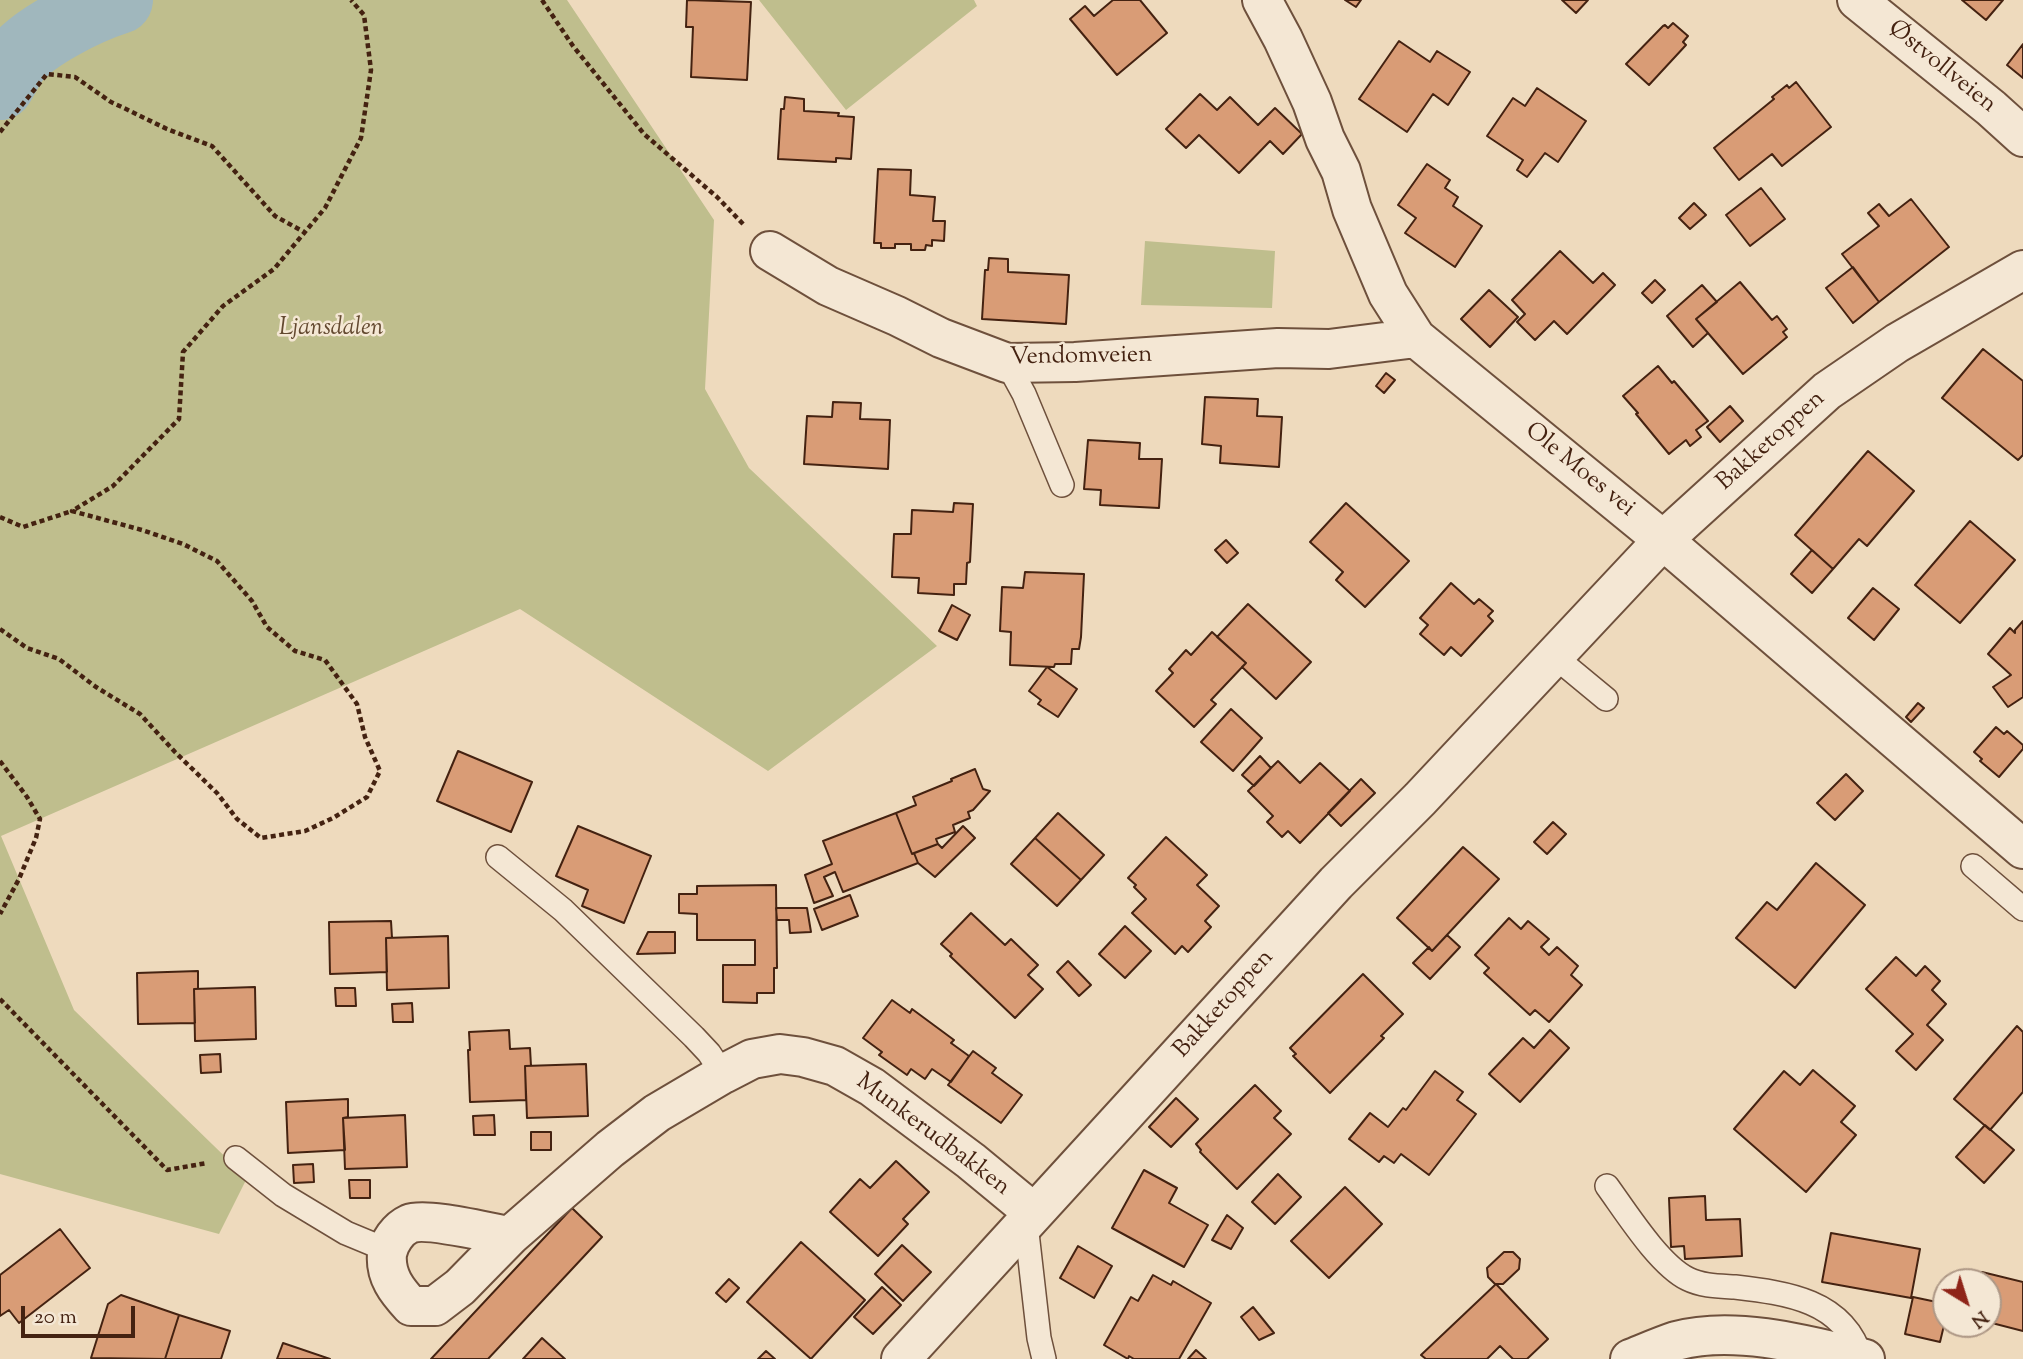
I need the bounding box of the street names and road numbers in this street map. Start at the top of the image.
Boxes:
street label: Østvollveien [1881,16,2001,120]
street label: Vendomveien [1009,342,1153,374]
street label: Bakketoppen [1712,386,1832,498]
street label: Ole Moes vei [1518,418,1640,524]
street label: Bakketoppen [1169,945,1281,1065]
street label: Munkerudbakken [849,1069,1015,1203]

